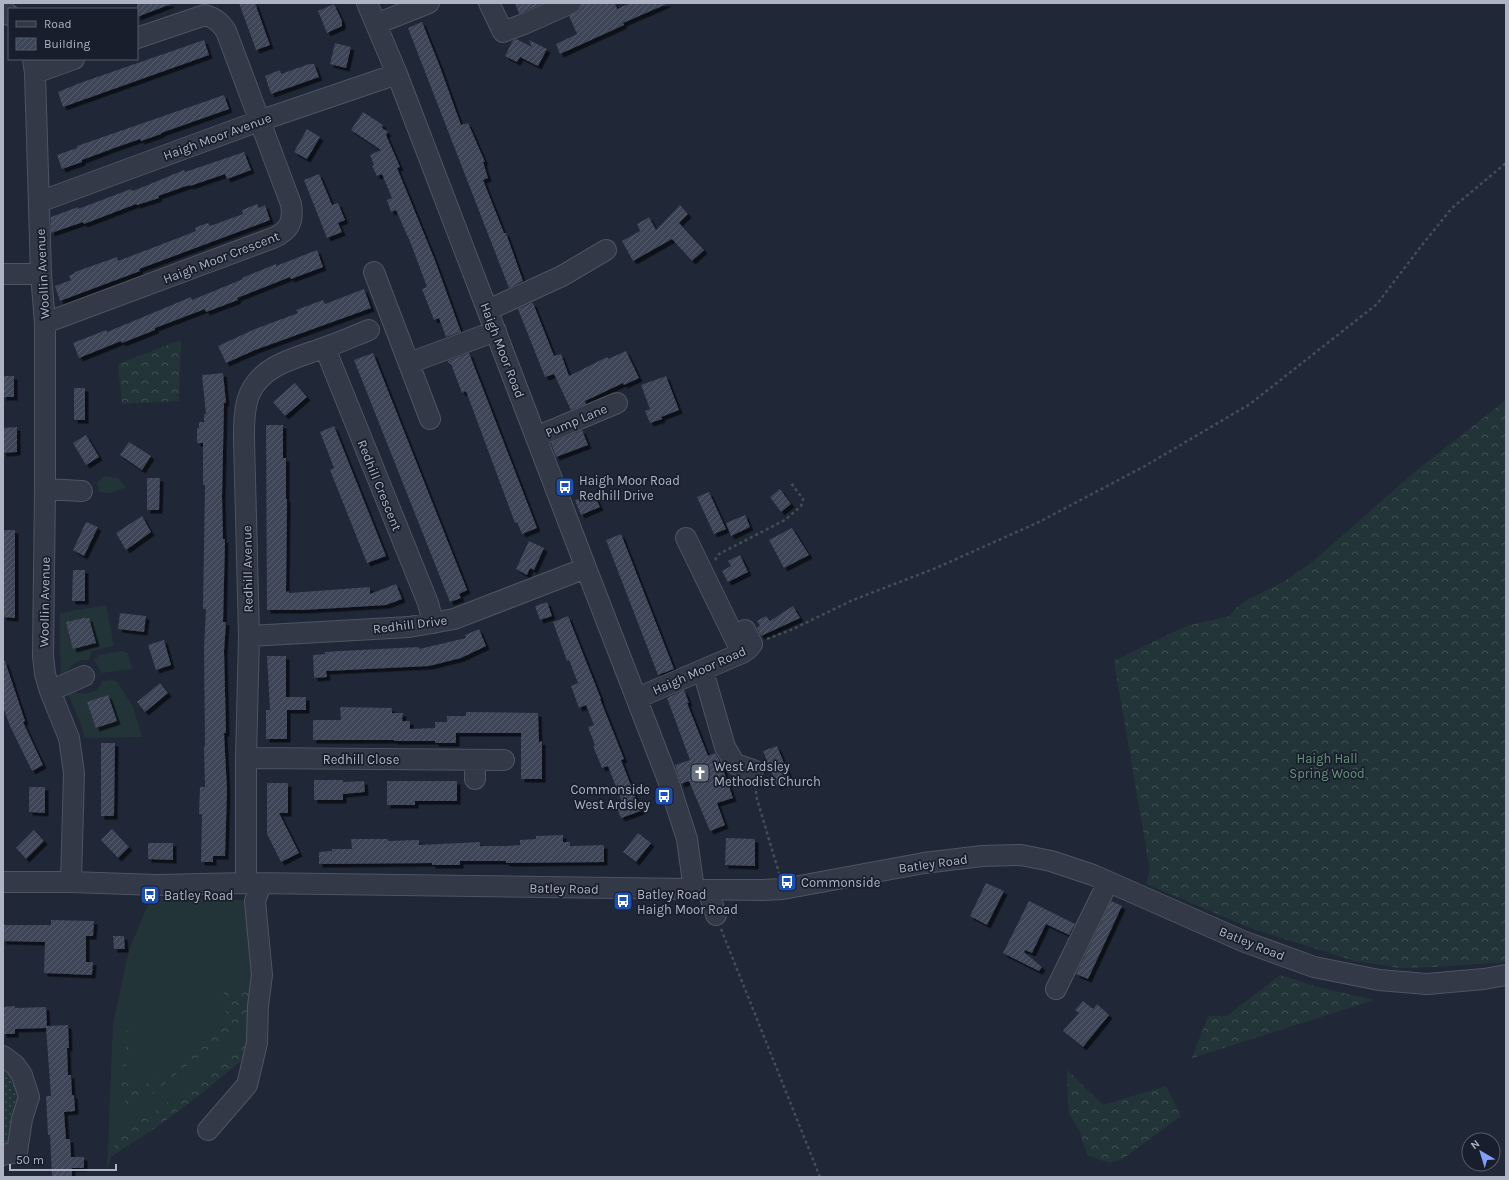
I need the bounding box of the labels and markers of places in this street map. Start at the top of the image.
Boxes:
place label: Haigh Moor Road Redhill Drive [579,473,680,503]
bus stop icon: Haigh Moor Road Redhill Drive [554,476,576,498]
place label: West Ardsley Methodist Church [714,759,821,789]
church icon: West Ardsley Methodist Church [689,762,711,784]
place label: Commonside West Ardsley [571,782,650,812]
bus stop icon: Commonside West Ardsley [653,785,675,807]
bus stop icon: Commonside [776,871,798,893]
place label: Commonside [801,875,881,890]
bus stop icon: Batley Road [139,884,161,906]
place label: Batley Road Haigh Moor Road [637,887,738,917]
place label: Batley Road [164,888,234,903]
bus stop icon: Batley Road Haigh Moor Road [612,890,634,912]

